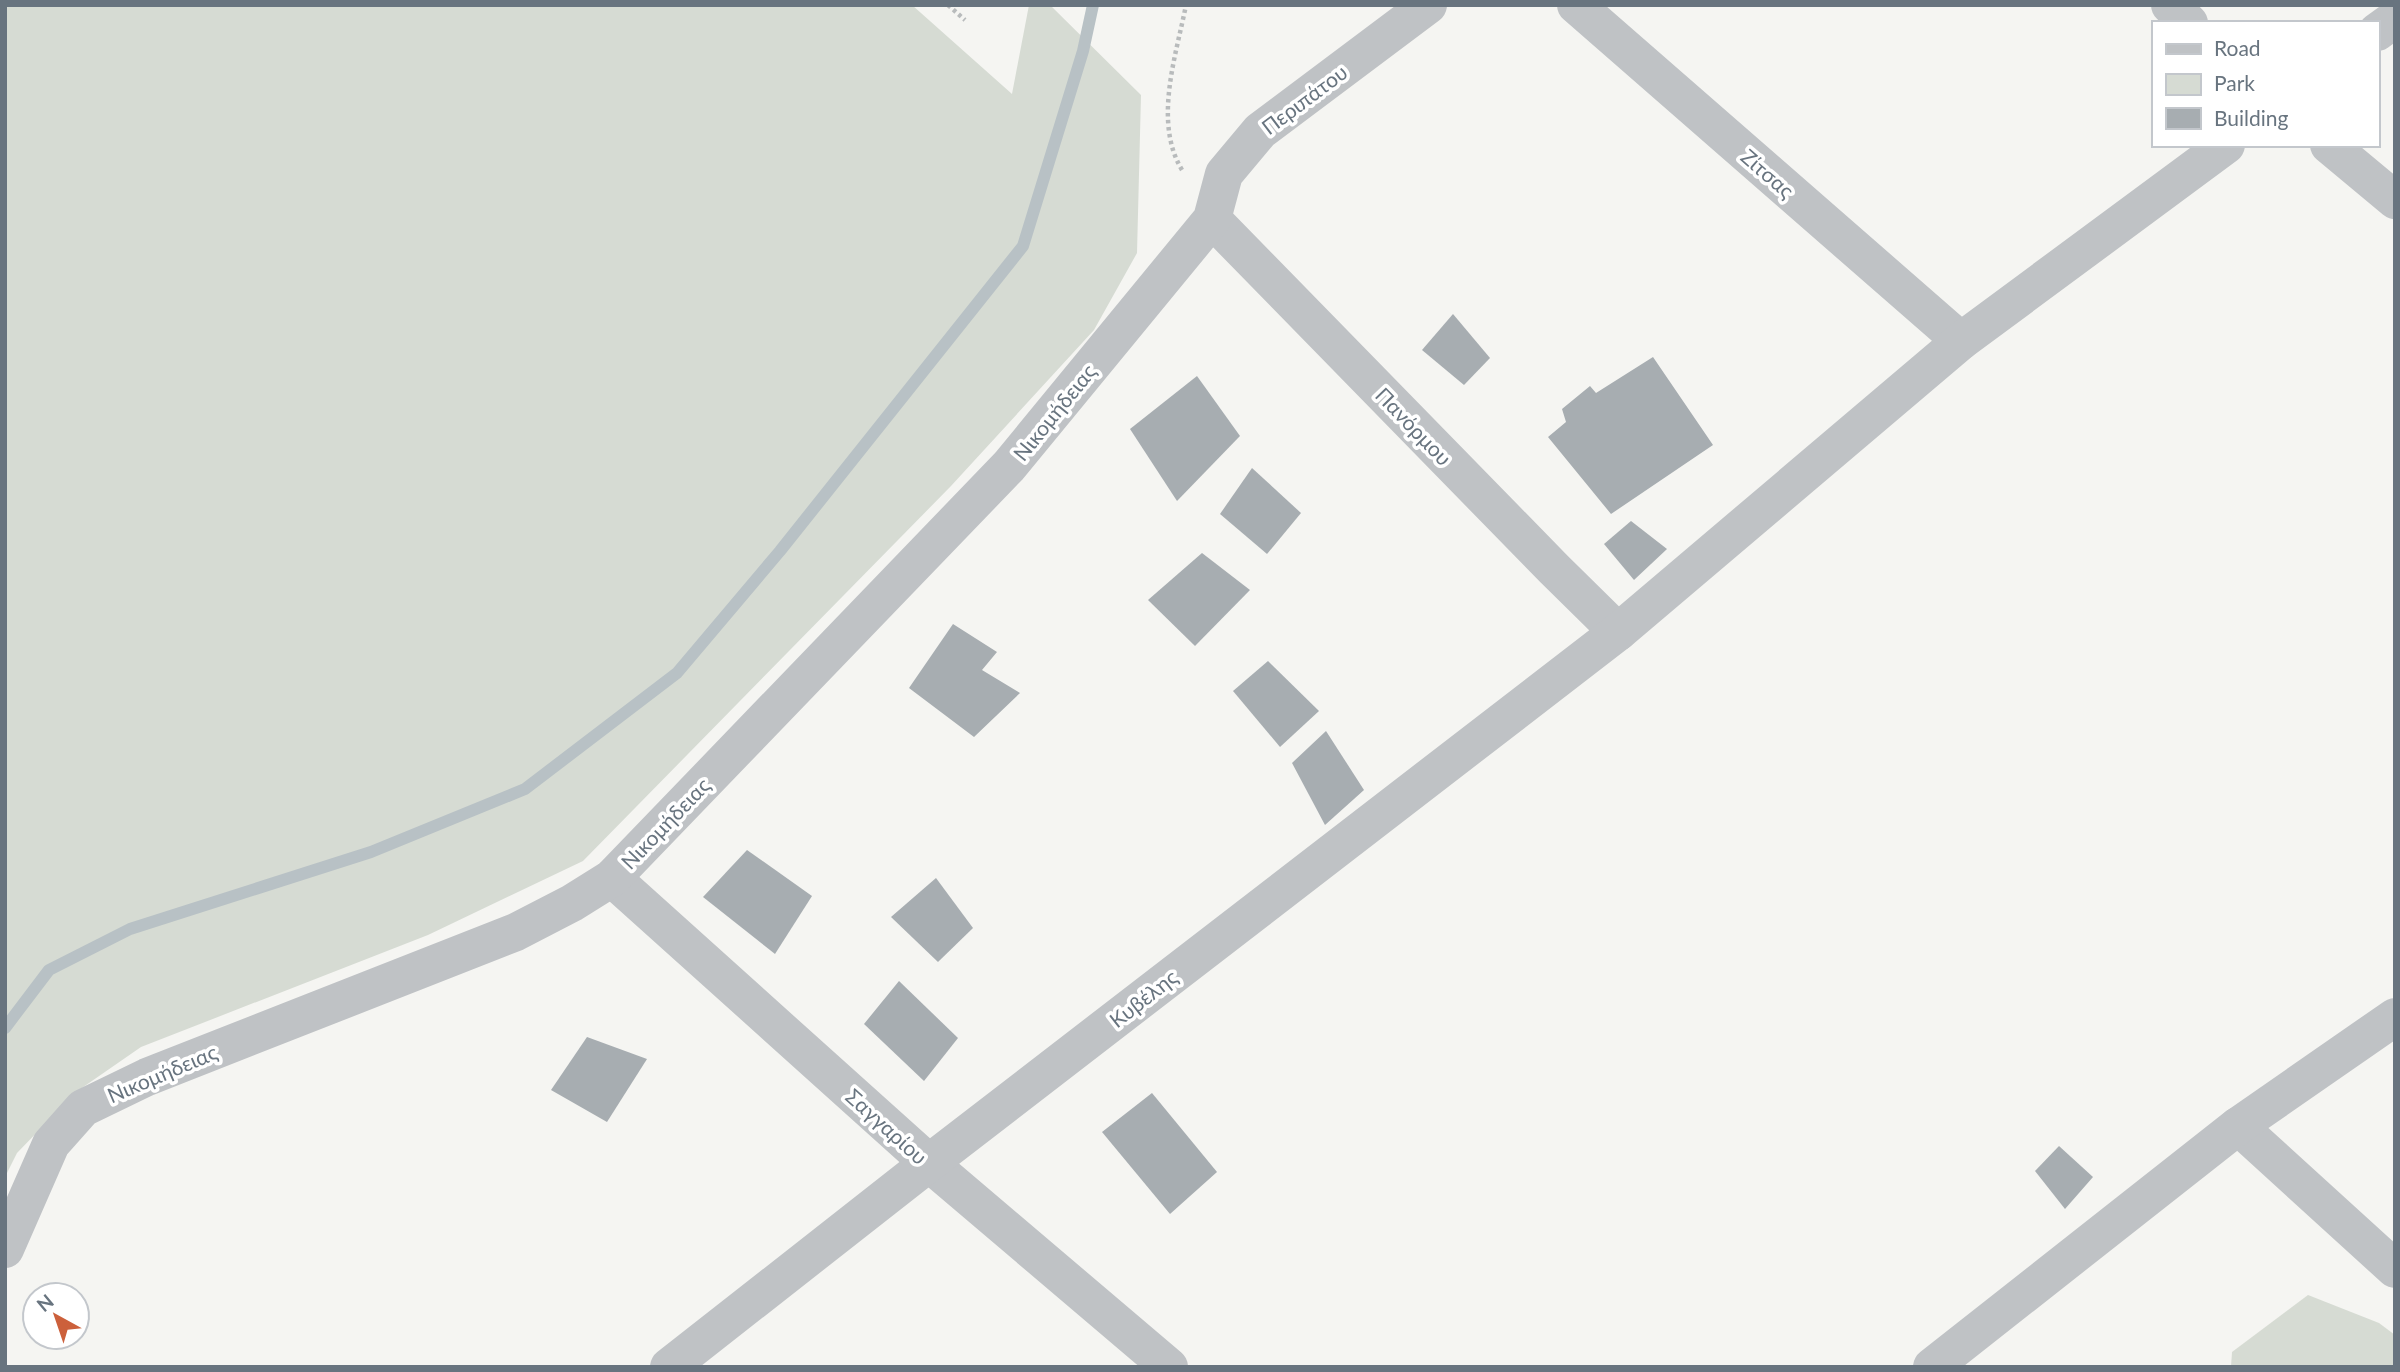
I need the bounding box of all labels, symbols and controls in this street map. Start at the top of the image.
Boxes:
legend [2152,21,2379,147]
text: Road [2214,35,2261,60]
street label: Περιπάτου [1256,59,1352,139]
text: Park [2214,70,2255,95]
text: Building [2214,105,2289,130]
street label: Ζίτσας [1737,143,1800,203]
street label: Νικομήδειας [1007,358,1101,465]
street label: Πανόρμου [1371,382,1457,470]
street label: Νικομήδειας [615,772,715,874]
street label: Κυβέλης [1104,964,1182,1032]
street label: Νικομήδειας [103,1039,221,1107]
street label: Σαγγαρίου [841,1083,933,1169]
north arrow [21,1281,91,1351]
text: N [32,1289,58,1316]

